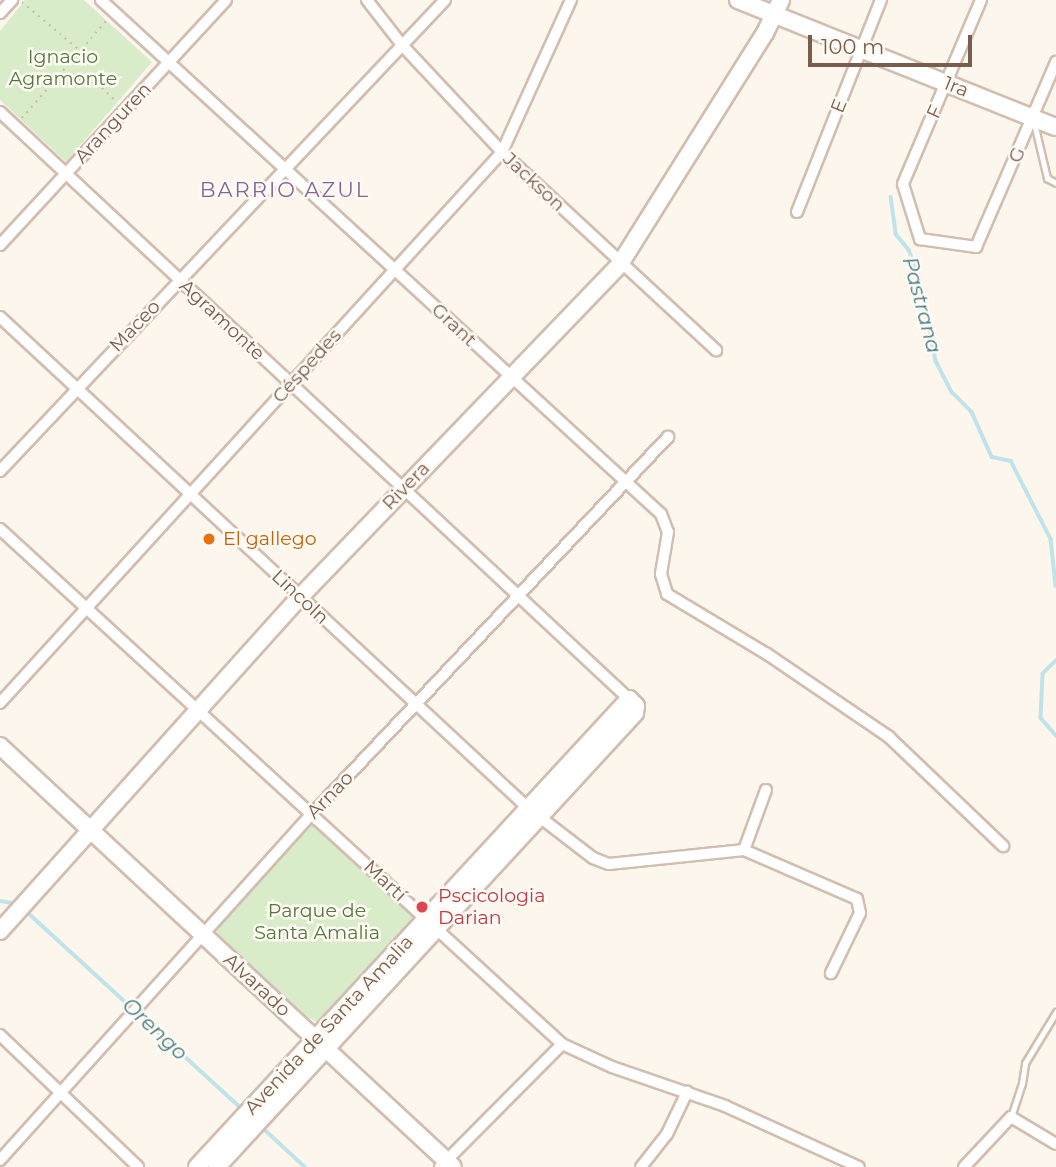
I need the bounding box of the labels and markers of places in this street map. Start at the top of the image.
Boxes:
place label: El gallego [223,528,317,550]
marker: El gallego [201,531,217,547]
place label: Pscicologia Darian [438,885,545,929]
marker: Pscicologia Darian [412,897,432,917]

